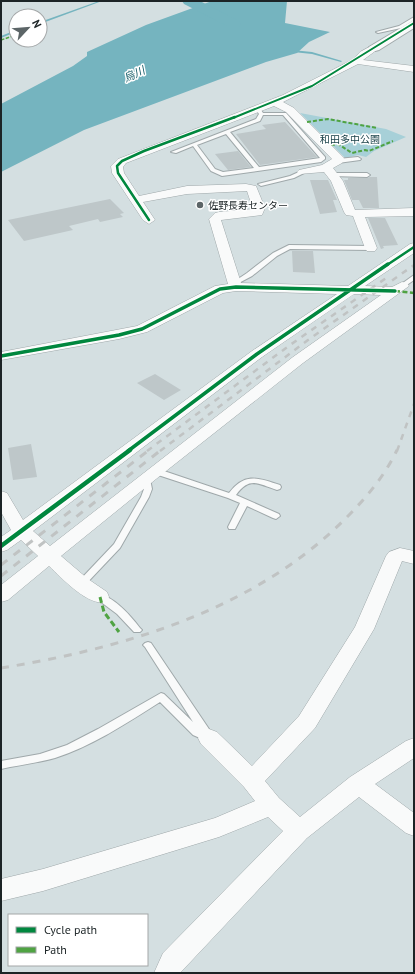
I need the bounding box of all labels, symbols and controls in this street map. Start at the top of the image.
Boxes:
north arrow [8,8,48,48]
text: N [29,17,45,30]
water label: 烏川 [121,63,148,85]
park label: 和田多中公園 [320,133,380,146]
place label: 佐野長寿センター [208,199,288,212]
marker: 佐野長寿センター [195,200,205,210]
legend [8,914,148,966]
text: Cycle path [44,922,97,937]
text: Path [44,942,67,957]

